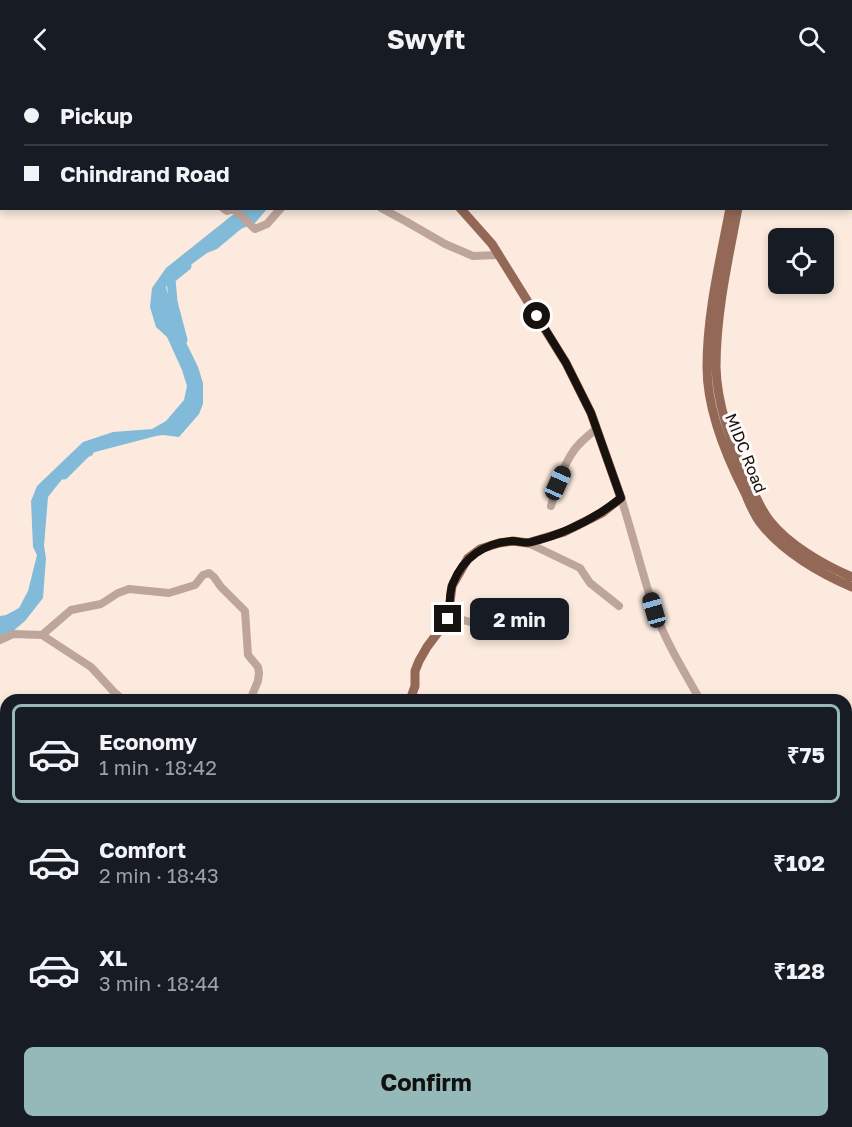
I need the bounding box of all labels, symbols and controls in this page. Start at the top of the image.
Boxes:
icon: back [24,23,57,56]
text: Swyft [387,23,465,55]
icon: search [795,23,828,56]
text: Pickup [60,102,133,129]
text: Chindrand Road [60,160,230,187]
map controls [768,228,834,294]
button: locate [768,228,834,294]
route start [523,302,550,329]
street label: MIDC Road [721,410,771,496]
car [542,463,574,503]
car [640,590,668,630]
callout: 2 min [469,598,568,640]
route end [434,605,461,632]
text: 2 min [493,607,546,631]
icon: car [27,727,81,781]
text: Economy [99,728,197,755]
text: ₹75 [787,741,825,768]
text: 1 min · 18:42 [99,755,217,779]
icon: car [27,835,81,889]
text: Comfort [99,836,186,863]
text: ₹102 [773,849,825,876]
text: 2 min · 18:43 [99,863,219,887]
icon: car [27,943,81,997]
text: XL [99,944,127,971]
text: ₹128 [774,957,825,984]
text: 3 min · 18:44 [99,971,219,995]
button: Confirm [24,1047,828,1116]

